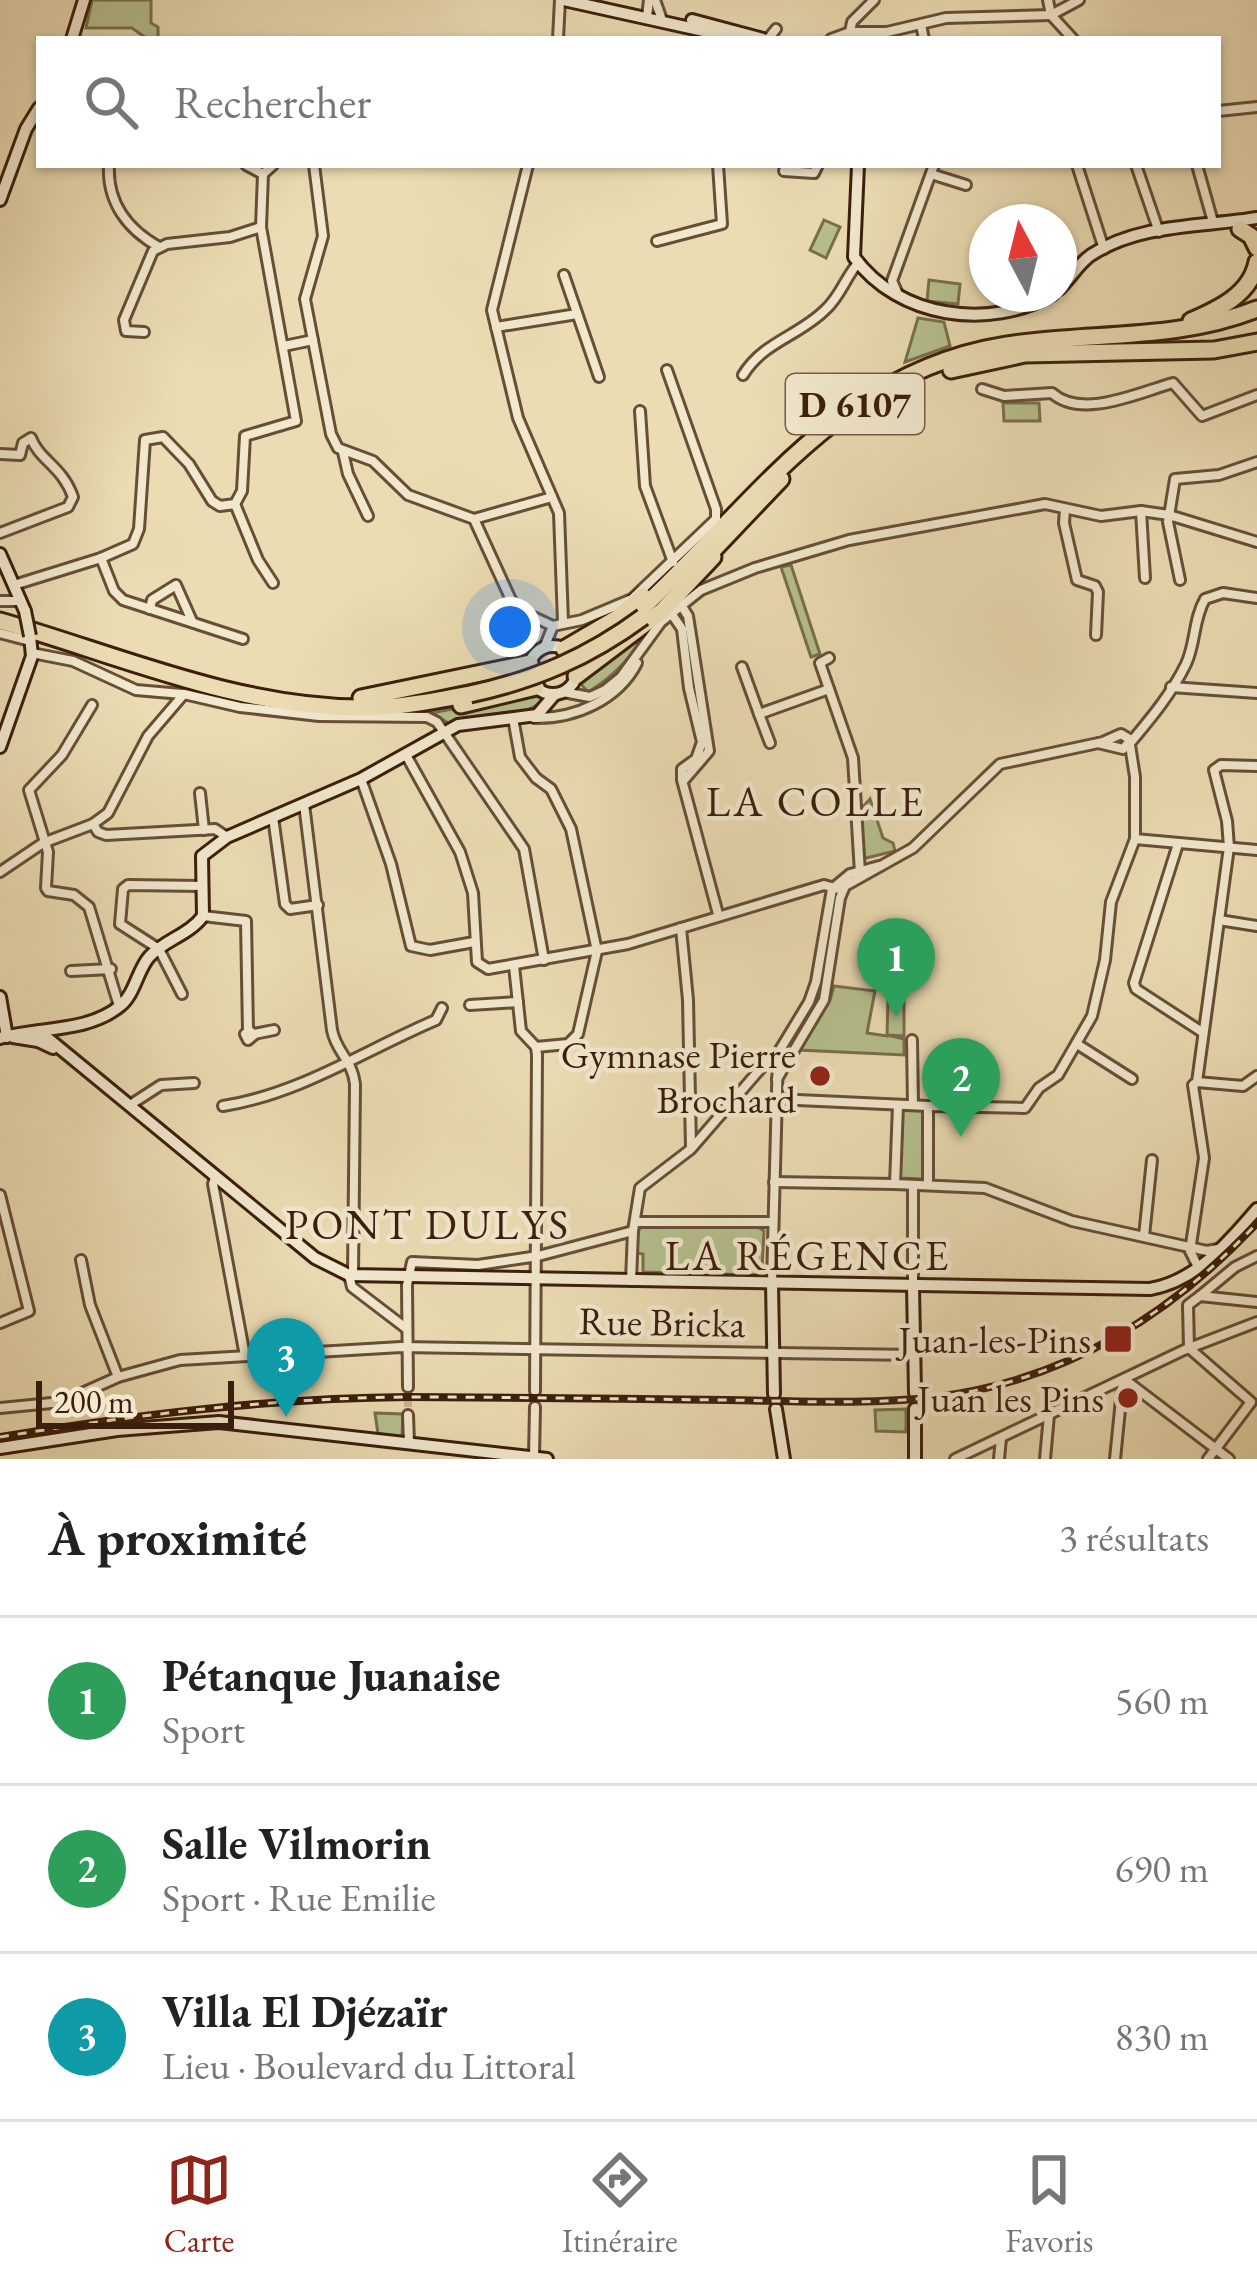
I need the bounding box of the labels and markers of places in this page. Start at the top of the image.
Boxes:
pin: 1 [857,918,935,1017]
place label: Gymnase Pierre Brochard [561,1029,796,1125]
pin: 2 [922,1038,1000,1137]
marker: Gymnase Pierre Brochard [807,1063,833,1089]
place label: Juan-les-Pins [895,1314,1091,1365]
pin: 3 [247,1318,325,1417]
marker: Juan-les-Pins [1102,1323,1134,1355]
place label: Juan les Pins [914,1373,1104,1424]
marker: Juan les Pins [1115,1385,1141,1411]

